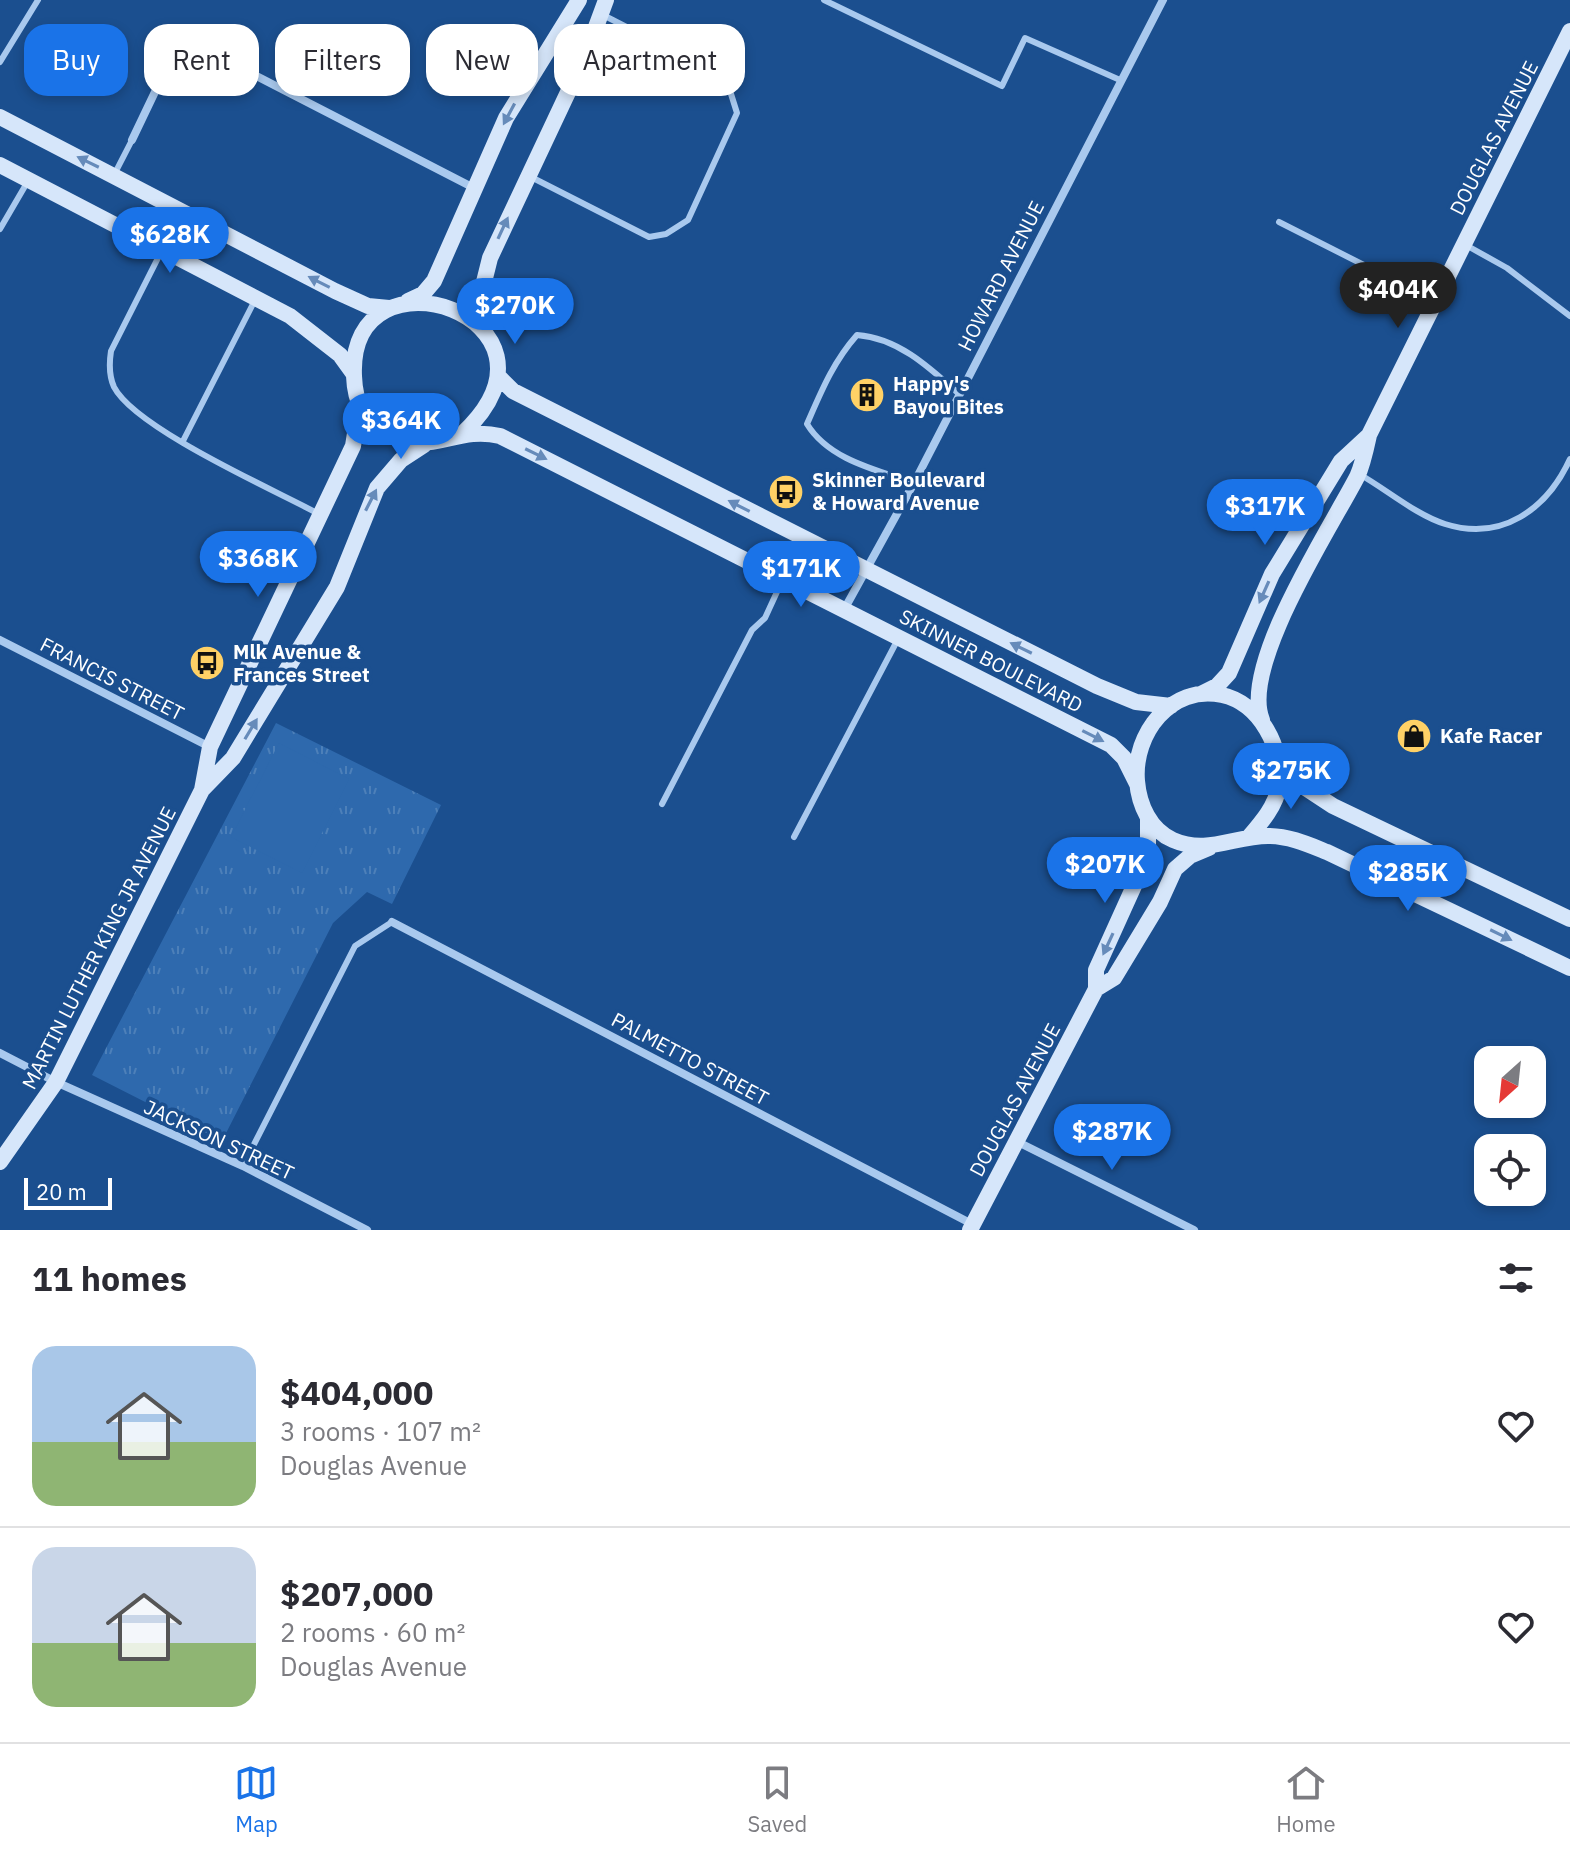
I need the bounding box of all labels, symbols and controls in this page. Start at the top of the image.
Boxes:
chip: Buy [24,24,128,96]
chip: Rent [144,24,259,96]
chip: Filters [275,24,410,96]
chip: New [426,24,538,96]
chip: Apartment [554,24,745,96]
street label: DOUGLAS AVENUE [1443,56,1544,220]
one-way arrow [502,103,515,126]
one-way arrow [76,155,100,169]
street label: HOWARD AVENUE [951,196,1050,355]
pin: $628K [114,207,226,275]
text: $628K [130,216,210,250]
one-way arrow [496,216,510,240]
pin: $404K [1342,262,1454,330]
text: $404K [1358,271,1438,305]
one-way arrow [307,276,330,289]
pin: $270K [459,278,571,346]
text: $270K [475,287,555,321]
place label: Happy's Bayou Bites [893,370,1004,420]
building icon: Happy's Bayou Bites [848,376,886,414]
pin: $364K [345,393,457,461]
text: $364K [361,402,441,436]
one-way arrow [525,448,548,461]
place label: Skinner Boulevard & Howard Avenue [812,466,985,516]
bus stop icon: Skinner Boulevard & Howard Avenue [767,473,805,511]
pin: $317K [1209,479,1321,547]
text: $317K [1225,488,1305,522]
one-way arrow [365,489,378,512]
one-way arrow [728,500,751,513]
pin: $368K [202,531,314,599]
text: $368K [218,540,298,574]
pin: $171K [745,541,857,609]
text: $171K [761,550,841,584]
one-way arrow [1257,580,1270,603]
street label: SKINNER BOULEVARD [895,603,1088,719]
street label: FRANCIS STREET [36,631,189,726]
place label: Mlk Avenue & Frances Street [233,638,370,688]
one-way arrow [1010,642,1033,655]
bus stop icon: Mlk Avenue & Frances Street [188,644,226,682]
shop icon: Kafe Racer [1395,717,1433,755]
one-way arrow [244,718,258,740]
place label: Kafe Racer [1440,722,1542,749]
one-way arrow [1082,729,1105,743]
pin: $275K [1235,743,1347,811]
text: $275K [1251,752,1331,786]
street label: MARTIN LUTHER KING JR AVENUE [15,802,182,1094]
pin: $207K [1049,837,1161,905]
pin: $285K [1352,845,1464,913]
text: $207K [1065,846,1145,880]
text: $285K [1368,854,1448,888]
one-way arrow [1489,928,1513,942]
one-way arrow [1101,932,1115,956]
street label: PALMETTO STREET [607,1006,773,1111]
street label: DOUGLAS AVENUE [963,1018,1066,1181]
north arrow [1474,1046,1546,1118]
map controls [1474,1046,1546,1206]
street label: JACKSON STREET [140,1093,299,1186]
pin: $287K [1056,1104,1168,1172]
text: $287K [1072,1113,1152,1147]
button: locate [1474,1134,1546,1206]
scale bar [24,1174,112,1210]
text: 20 m [36,1177,87,1206]
text: 11 homes [32,1256,187,1300]
icon: filters [1494,1256,1538,1300]
text: $404,000 [280,1370,433,1414]
icon: home [96,1378,192,1474]
icon: heart [1494,1404,1538,1448]
text: 3 rooms · 107 m² [280,1414,481,1448]
text: Douglas Avenue [280,1448,467,1482]
text: $207,000 [280,1571,433,1615]
icon: home [96,1579,192,1675]
icon: heart [1494,1605,1538,1649]
text: 2 rooms · 60 m² [280,1615,465,1649]
text: Douglas Avenue [280,1649,467,1683]
tab: Map [234,1761,278,1838]
tab: Saved [747,1761,807,1838]
tab: Home [1276,1761,1335,1838]

